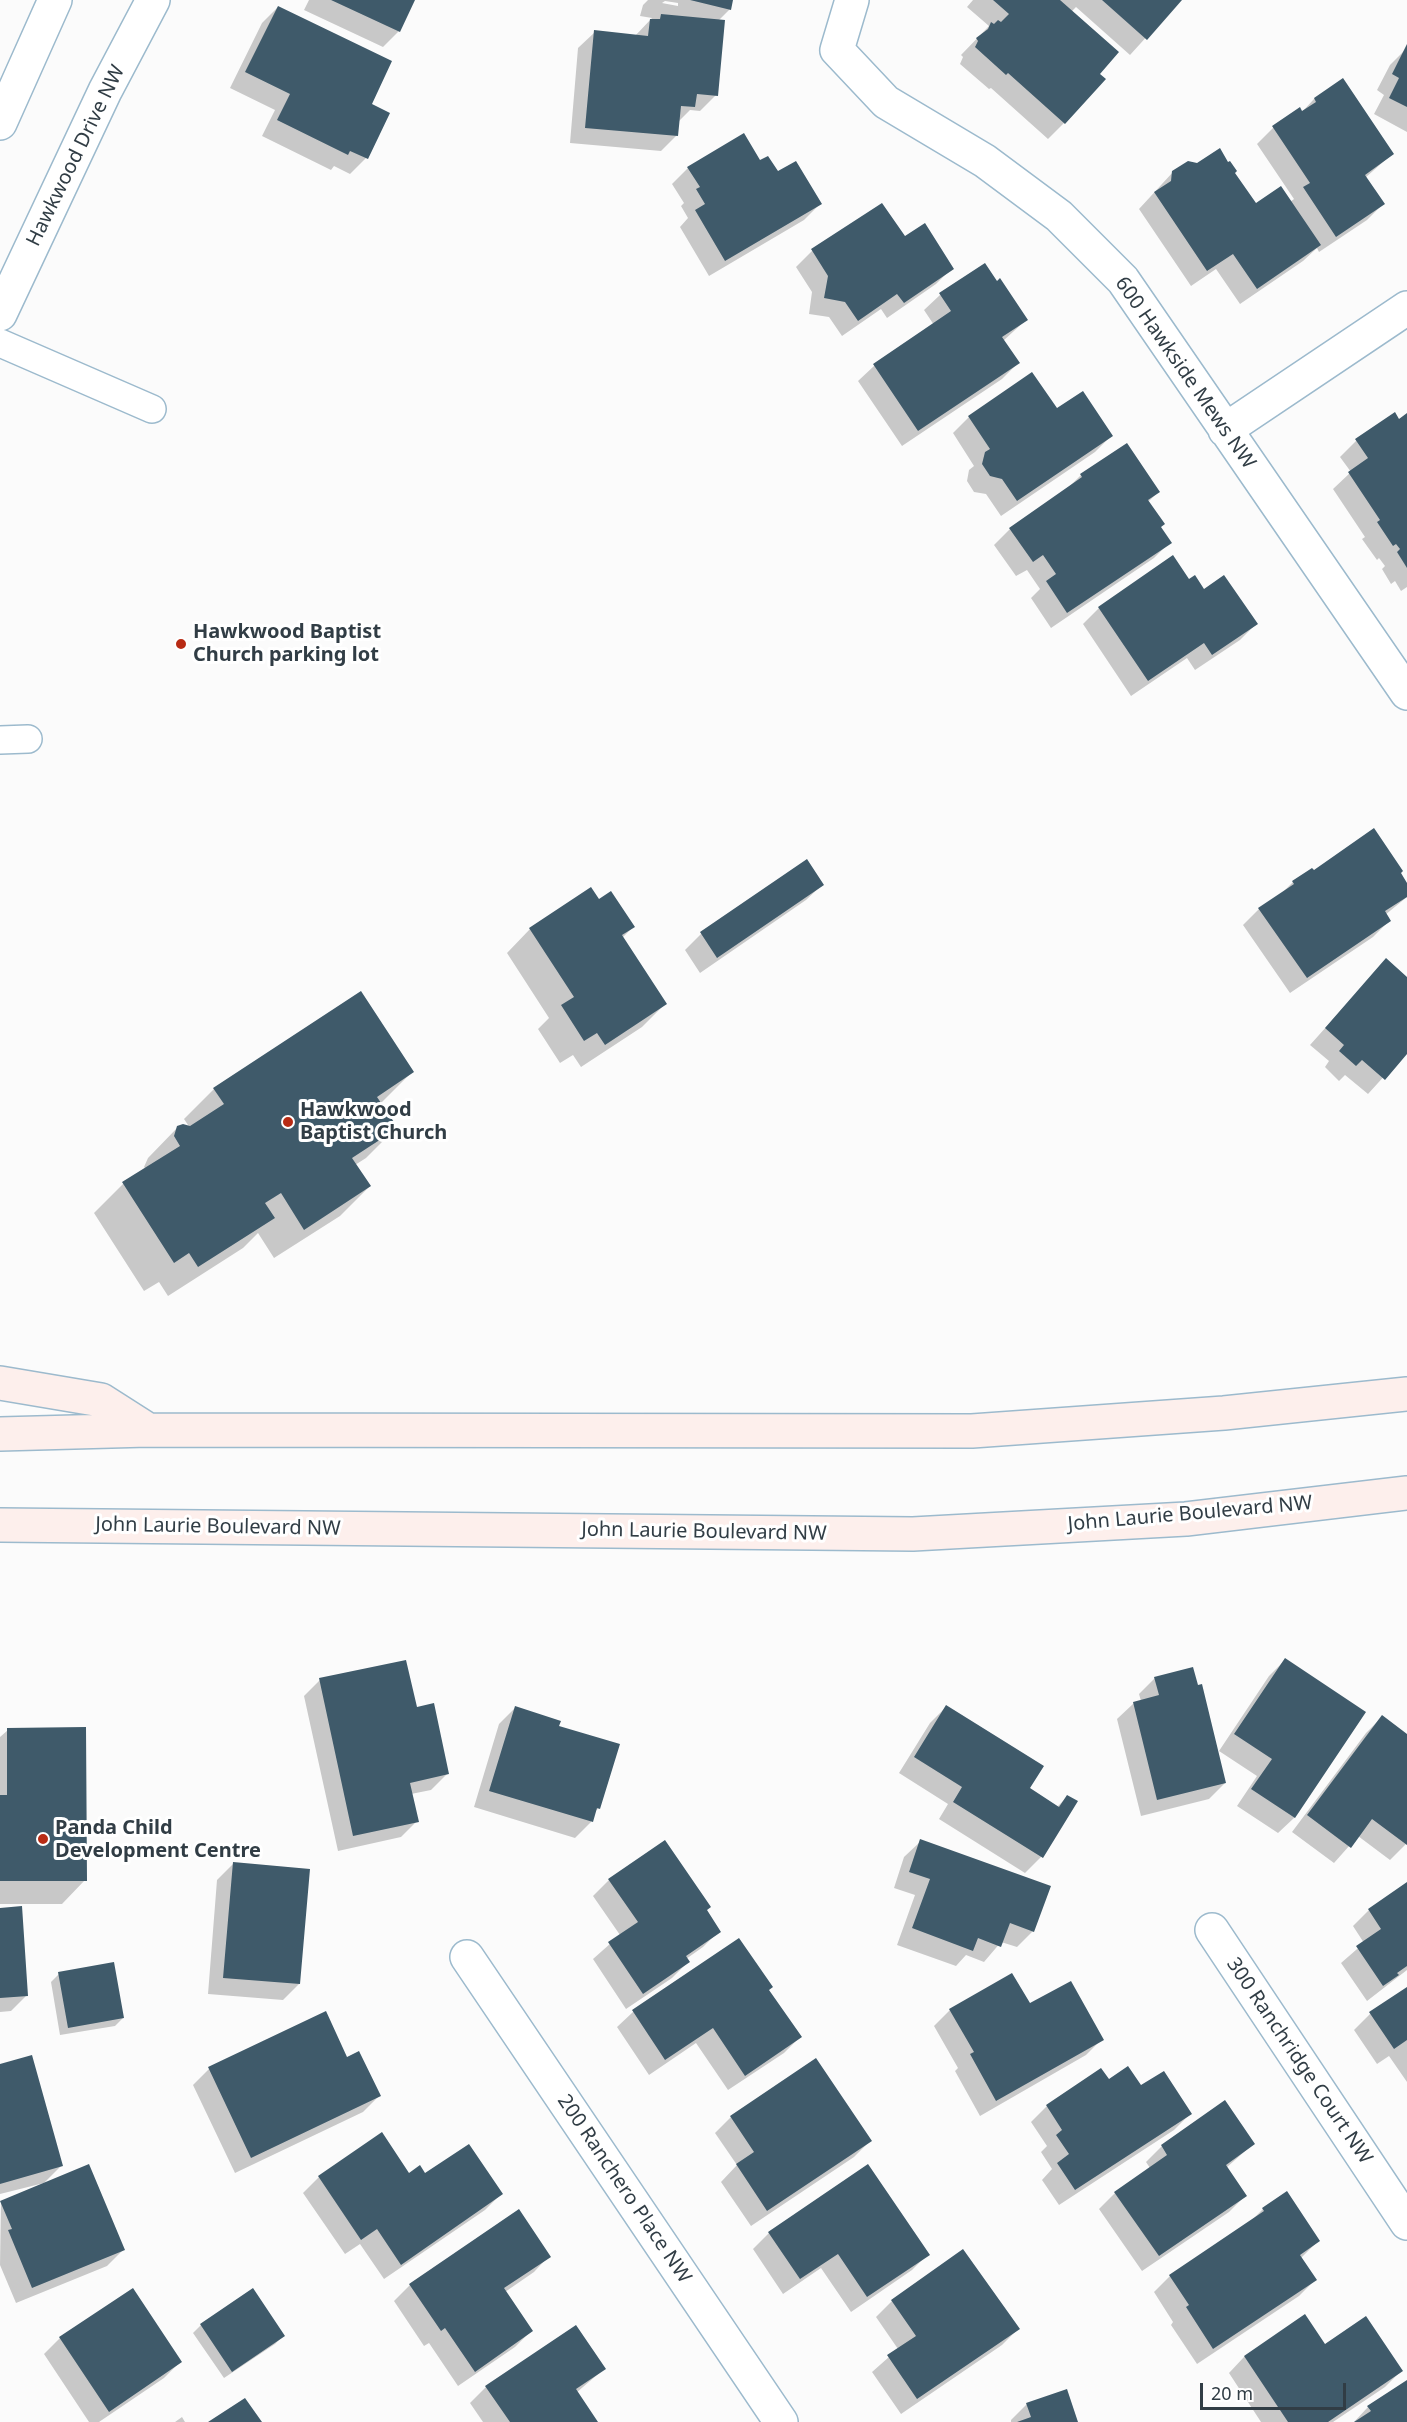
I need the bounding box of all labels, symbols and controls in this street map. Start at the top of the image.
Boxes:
street label: Hawkwood Drive NW [22,62,130,250]
street label: 600 Hawkside Mews NW [1110,272,1260,474]
place label: Hawkwood Baptist Church parking lot [193,620,381,667]
marker: Hawkwood Baptist Church parking lot [174,637,188,651]
place label: Hawkwood Baptist Church [300,1098,447,1145]
marker: Hawkwood Baptist Church [281,1115,295,1129]
street label: John Laurie Boulevard NW [1067,1491,1313,1537]
street label: John Laurie Boulevard NW [95,1513,341,1541]
street label: John Laurie Boulevard NW [581,1518,827,1546]
place label: Panda Child Development Centre [55,1816,261,1863]
marker: Panda Child Development Centre [36,1832,50,1846]
street label: 300 Ranchridge Court NW [1221,1953,1377,2169]
street label: 200 Ranchero Place NW [552,2090,696,2288]
scale bar [1203,2371,1348,2409]
text: 20 m [1211,2381,1253,2405]

